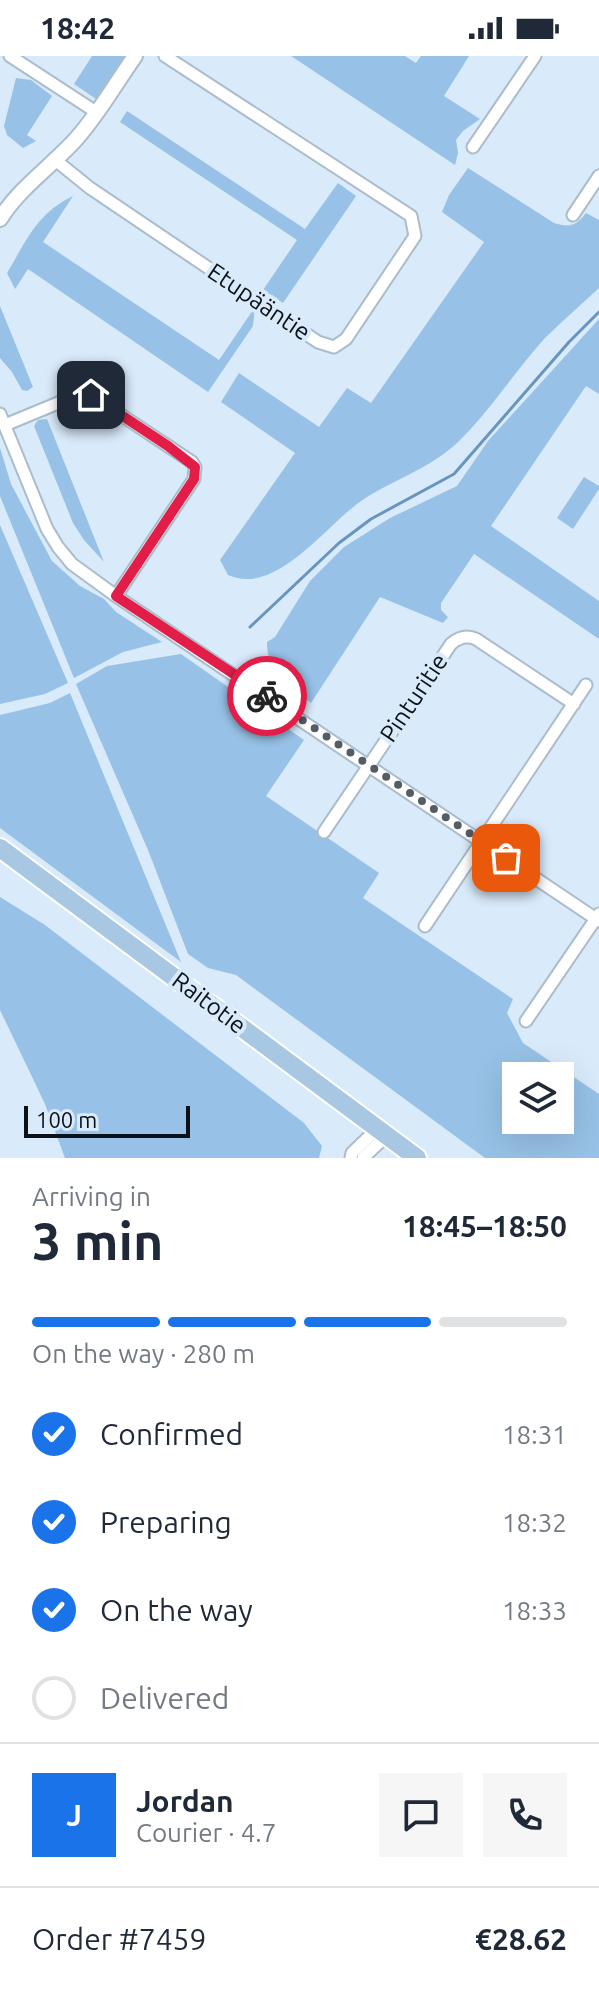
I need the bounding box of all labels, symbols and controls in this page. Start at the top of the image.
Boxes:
text: 18:42 [40,11,115,45]
street label: Etupääntie [203,258,316,346]
pin [57,361,125,429]
icon: home [69,373,113,417]
street label: Pinturitie [374,649,453,747]
courier [227,656,307,736]
icon: bike [245,674,289,718]
pin [472,824,540,892]
icon: bag [484,836,528,880]
street label: Raitotie [167,966,251,1039]
map controls [502,1062,574,1134]
button: layers [502,1062,574,1134]
scale bar [24,1102,190,1138]
text: 100 m [36,1107,97,1132]
text: Arriving in [32,1182,151,1211]
text: 18:45–18:50 [402,1209,567,1243]
text: 3 min [32,1212,163,1270]
text: On the way · 280 m [32,1339,255,1368]
icon: check [32,1412,76,1456]
text: Confirmed [100,1417,243,1451]
text: 18:31 [502,1420,567,1449]
icon: check [32,1500,76,1544]
text: Preparing [100,1505,232,1539]
text: 18:32 [502,1508,567,1537]
icon: check [32,1588,76,1632]
text: On the way [100,1593,253,1627]
text: 18:33 [502,1596,567,1625]
text: Delivered [100,1681,229,1715]
button: chat [379,1773,463,1857]
button: phone [483,1773,567,1857]
text: Jordan [136,1784,234,1818]
text: J [66,1798,82,1832]
text: Courier · 4.7 [136,1818,276,1847]
text: Order #7459 [32,1922,206,1956]
text: €28.62 [475,1922,567,1956]

